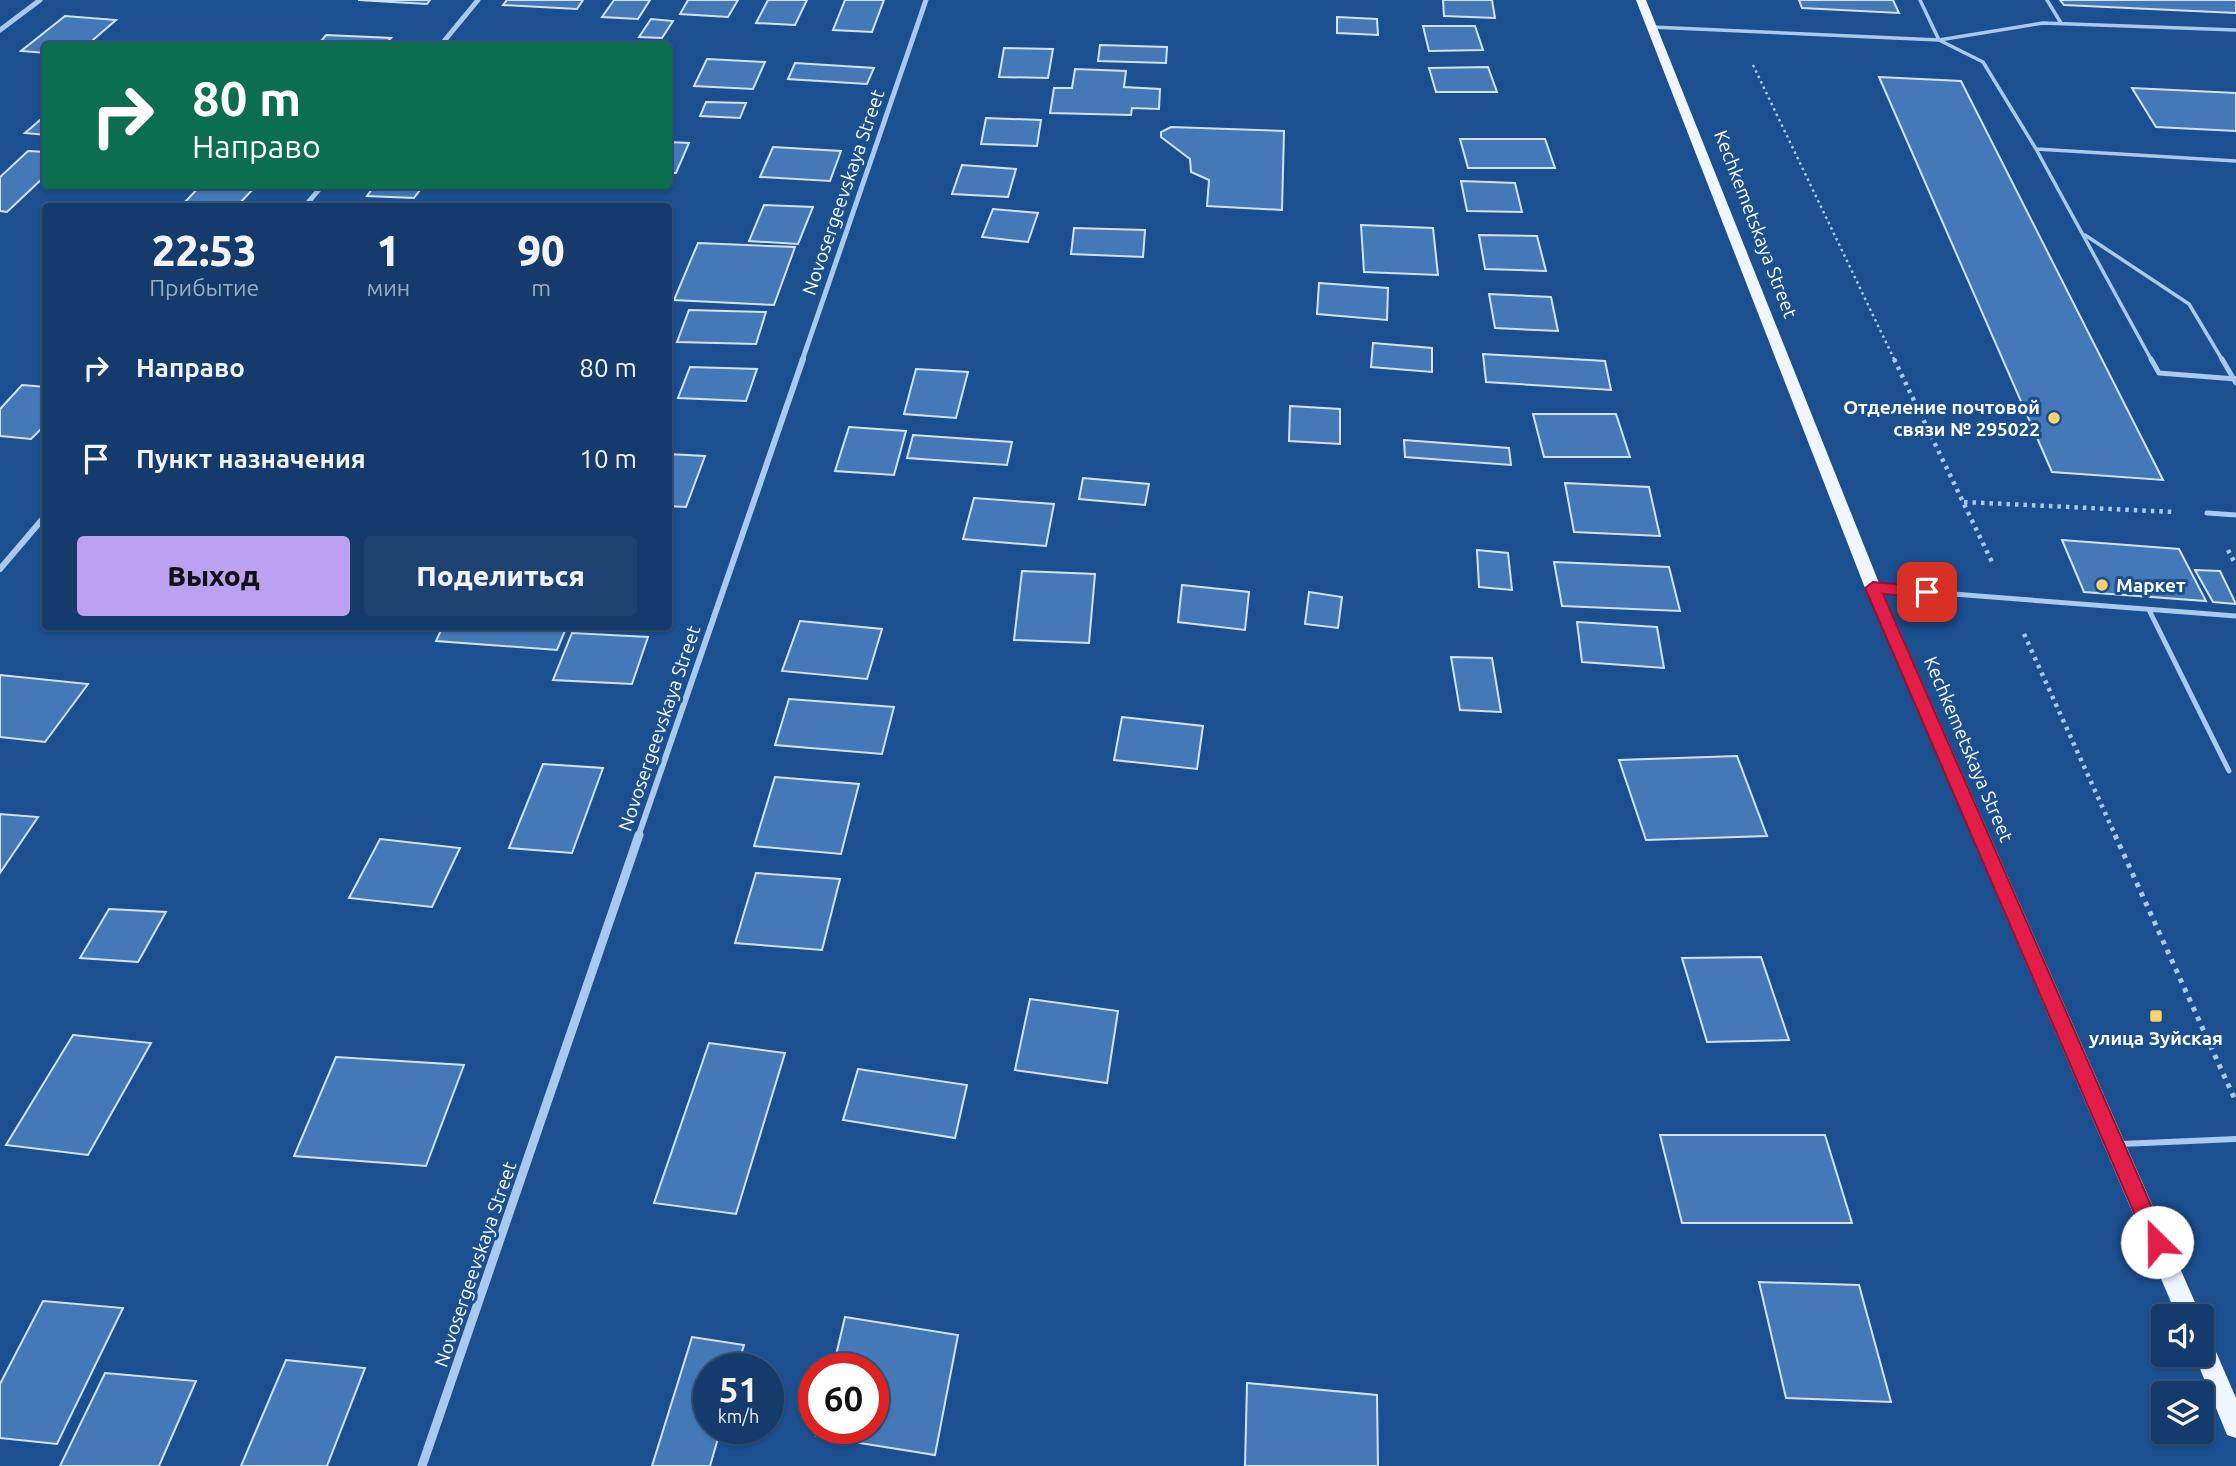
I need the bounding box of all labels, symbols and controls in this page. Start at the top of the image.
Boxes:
icon: right [77,70,168,161]
text: 80 m [192,70,301,125]
street label: Novosergeevskaya Street [797,86,889,298]
street label: Kechkemetskaya Street [1710,127,1802,322]
text: Направо [192,128,321,164]
text: 22:53 [152,227,257,274]
text: 1 [376,227,400,274]
text: 90 [517,227,565,274]
text: Прибытие [149,275,259,300]
text: мин [366,275,410,300]
text: m [531,275,551,300]
icon: right [77,349,115,387]
text: Направо [136,353,245,382]
text: 80 m [579,353,637,382]
place label: Отделение почтовой связи № 295022 [1843,396,2040,440]
marker: Отделение почтовой связи № 295022 [2046,410,2062,426]
icon: arrive [77,440,115,478]
text: Пункт назначения [136,444,366,473]
text: 10 m [579,444,637,473]
button: Выход [77,536,350,616]
button: Поделиться [364,536,637,616]
pin [1897,562,1957,622]
icon: arrive [1908,573,1946,611]
place label: Маркет [2116,574,2186,596]
marker: Маркет [2094,577,2110,593]
street label: Novosergeevskaya Street [613,622,705,834]
street label: Kechkemetskaya Street [1920,653,2018,846]
marker: улица Зуйская [2148,1008,2164,1024]
place label: улица Зуйская [2089,1027,2223,1049]
street label: Novosergeevskaya Street [429,1158,521,1370]
position arrow [2120,1205,2194,1279]
map controls [2151,1304,2214,1444]
button: sound [2151,1304,2214,1367]
speed limit sign: 60 [798,1353,889,1444]
text: 51 [719,1369,758,1409]
button: layers [2151,1381,2214,1444]
text: km/h [718,1406,759,1426]

